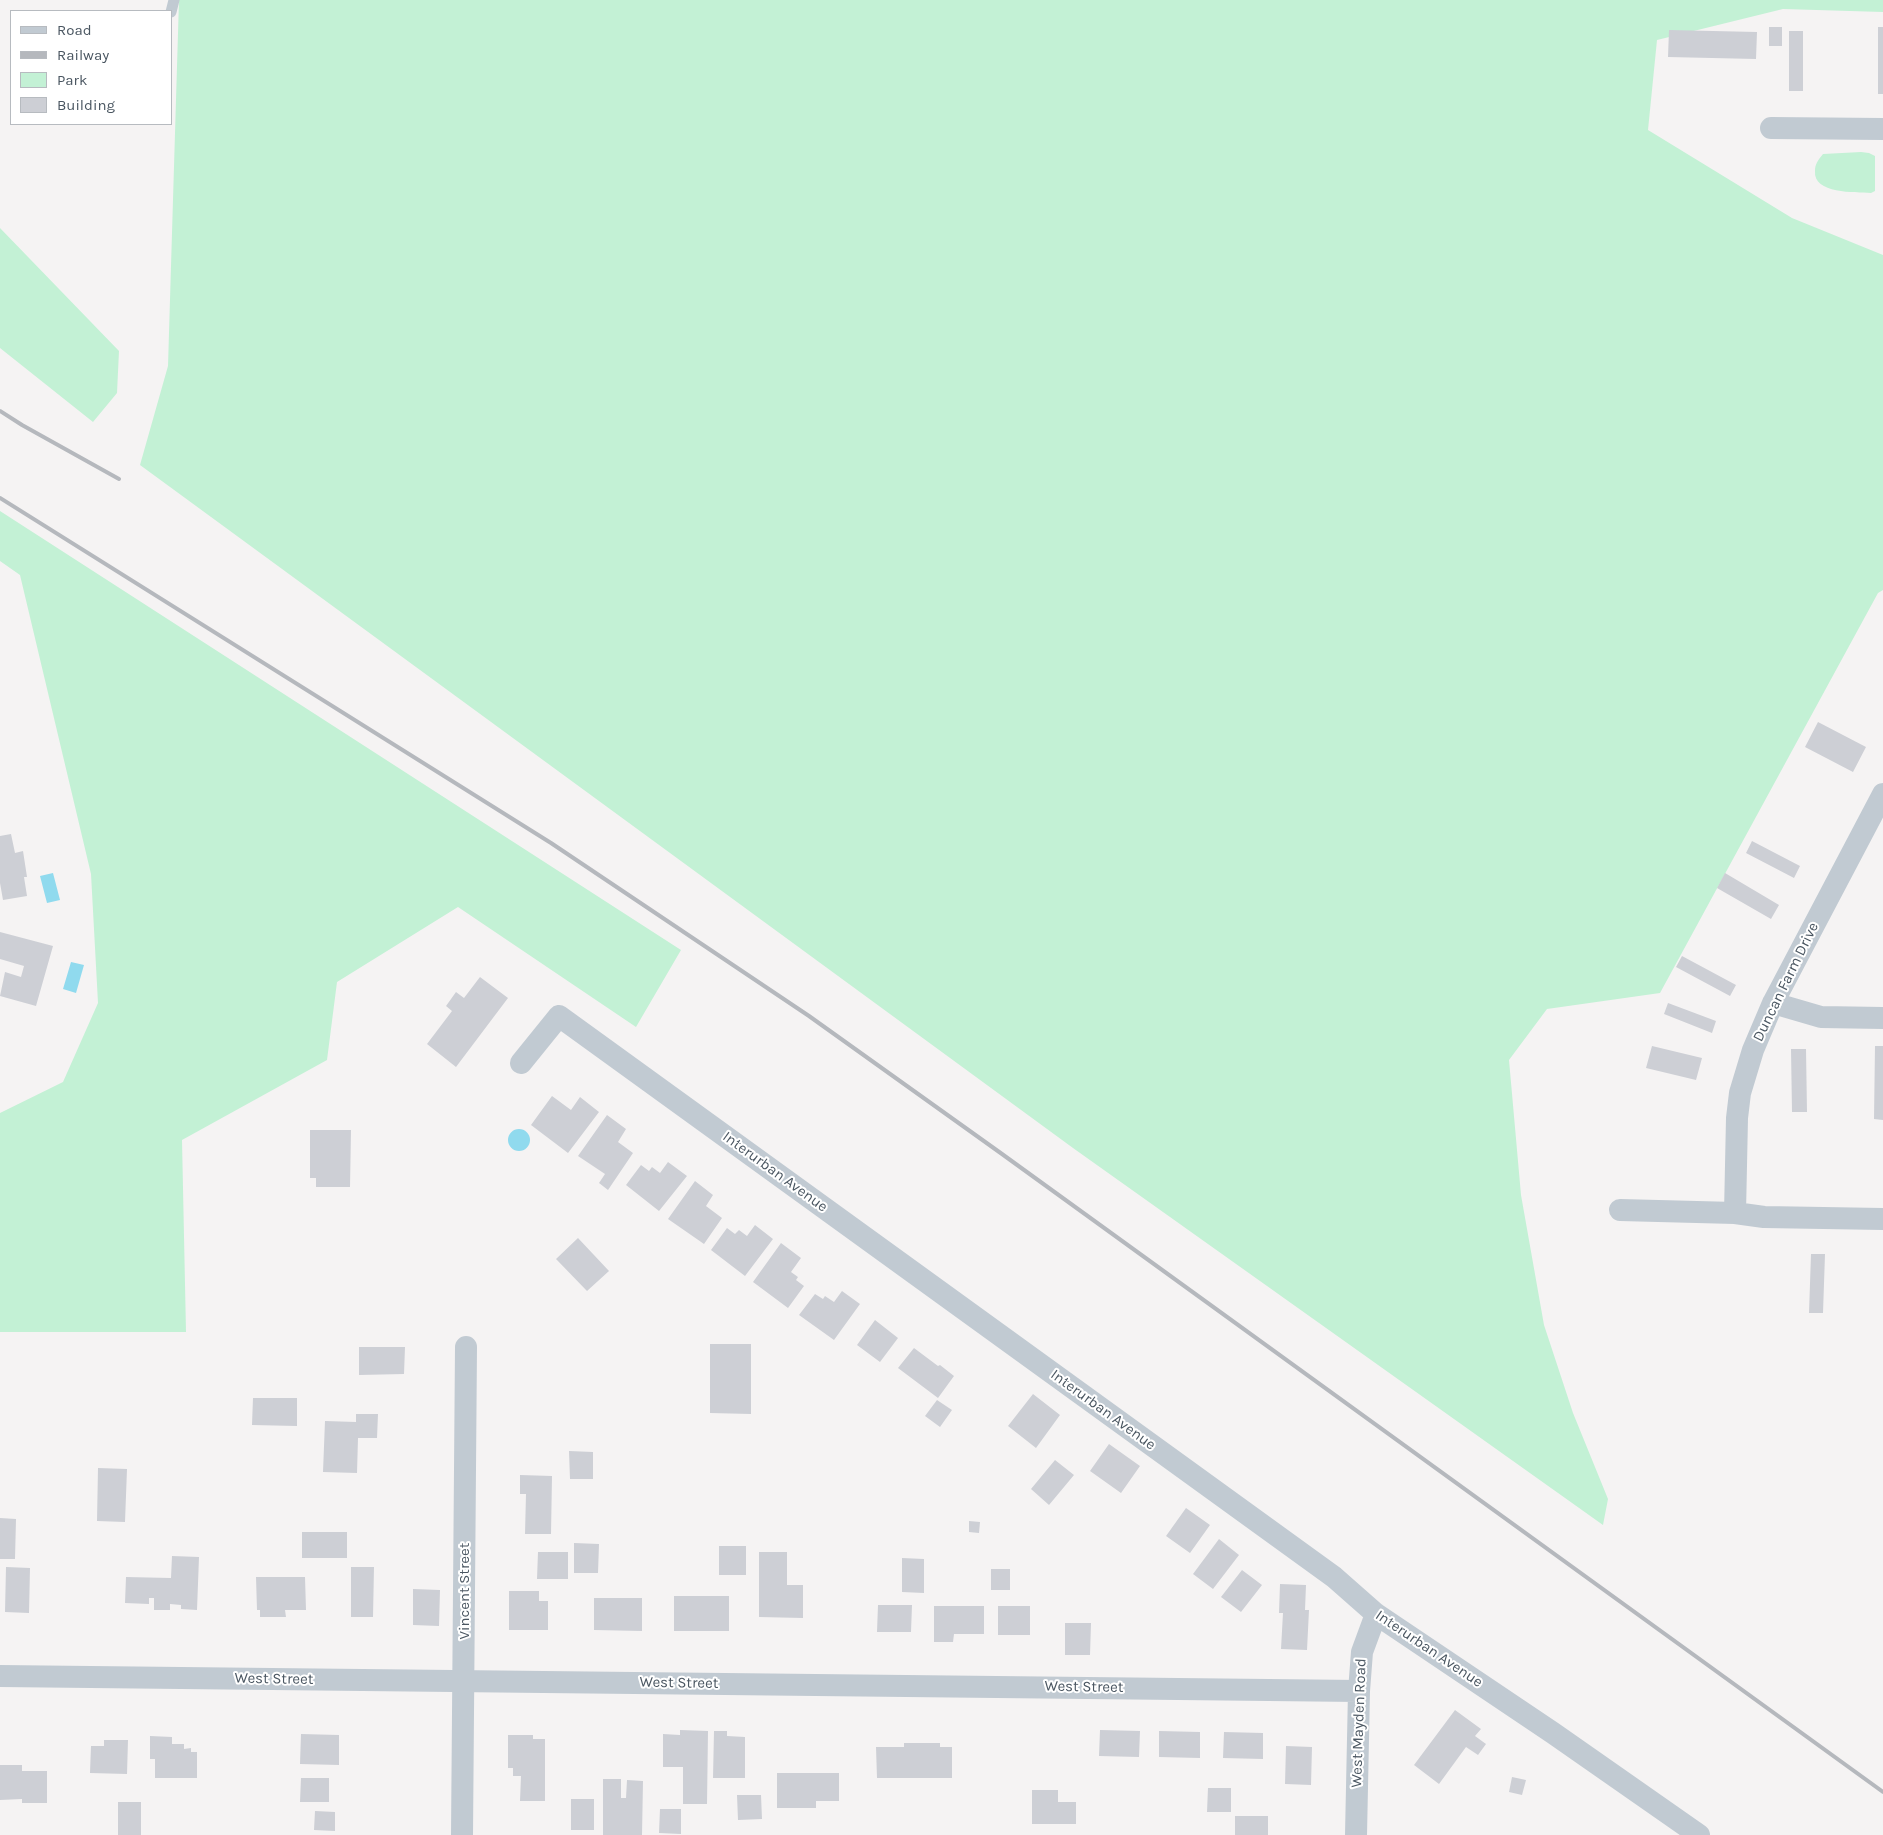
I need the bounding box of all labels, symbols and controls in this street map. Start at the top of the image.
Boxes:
legend [10,10,172,125]
text: Road [57,21,92,39]
text: Railway [57,46,109,64]
text: Park [57,71,87,89]
text: Building [57,96,115,114]
street label: Duncan Farm Drive [1749,919,1823,1045]
street label: Interurban Avenue [719,1128,831,1216]
street label: Interurban Avenue [1047,1366,1159,1454]
street label: Vincent Street [456,1543,474,1639]
street label: Interurban Avenue [1372,1606,1486,1692]
street label: West Mayden Road [1348,1658,1370,1788]
street label: West Street [234,1669,314,1689]
street label: West Street [639,1673,719,1693]
street label: West Street [1044,1677,1124,1697]

